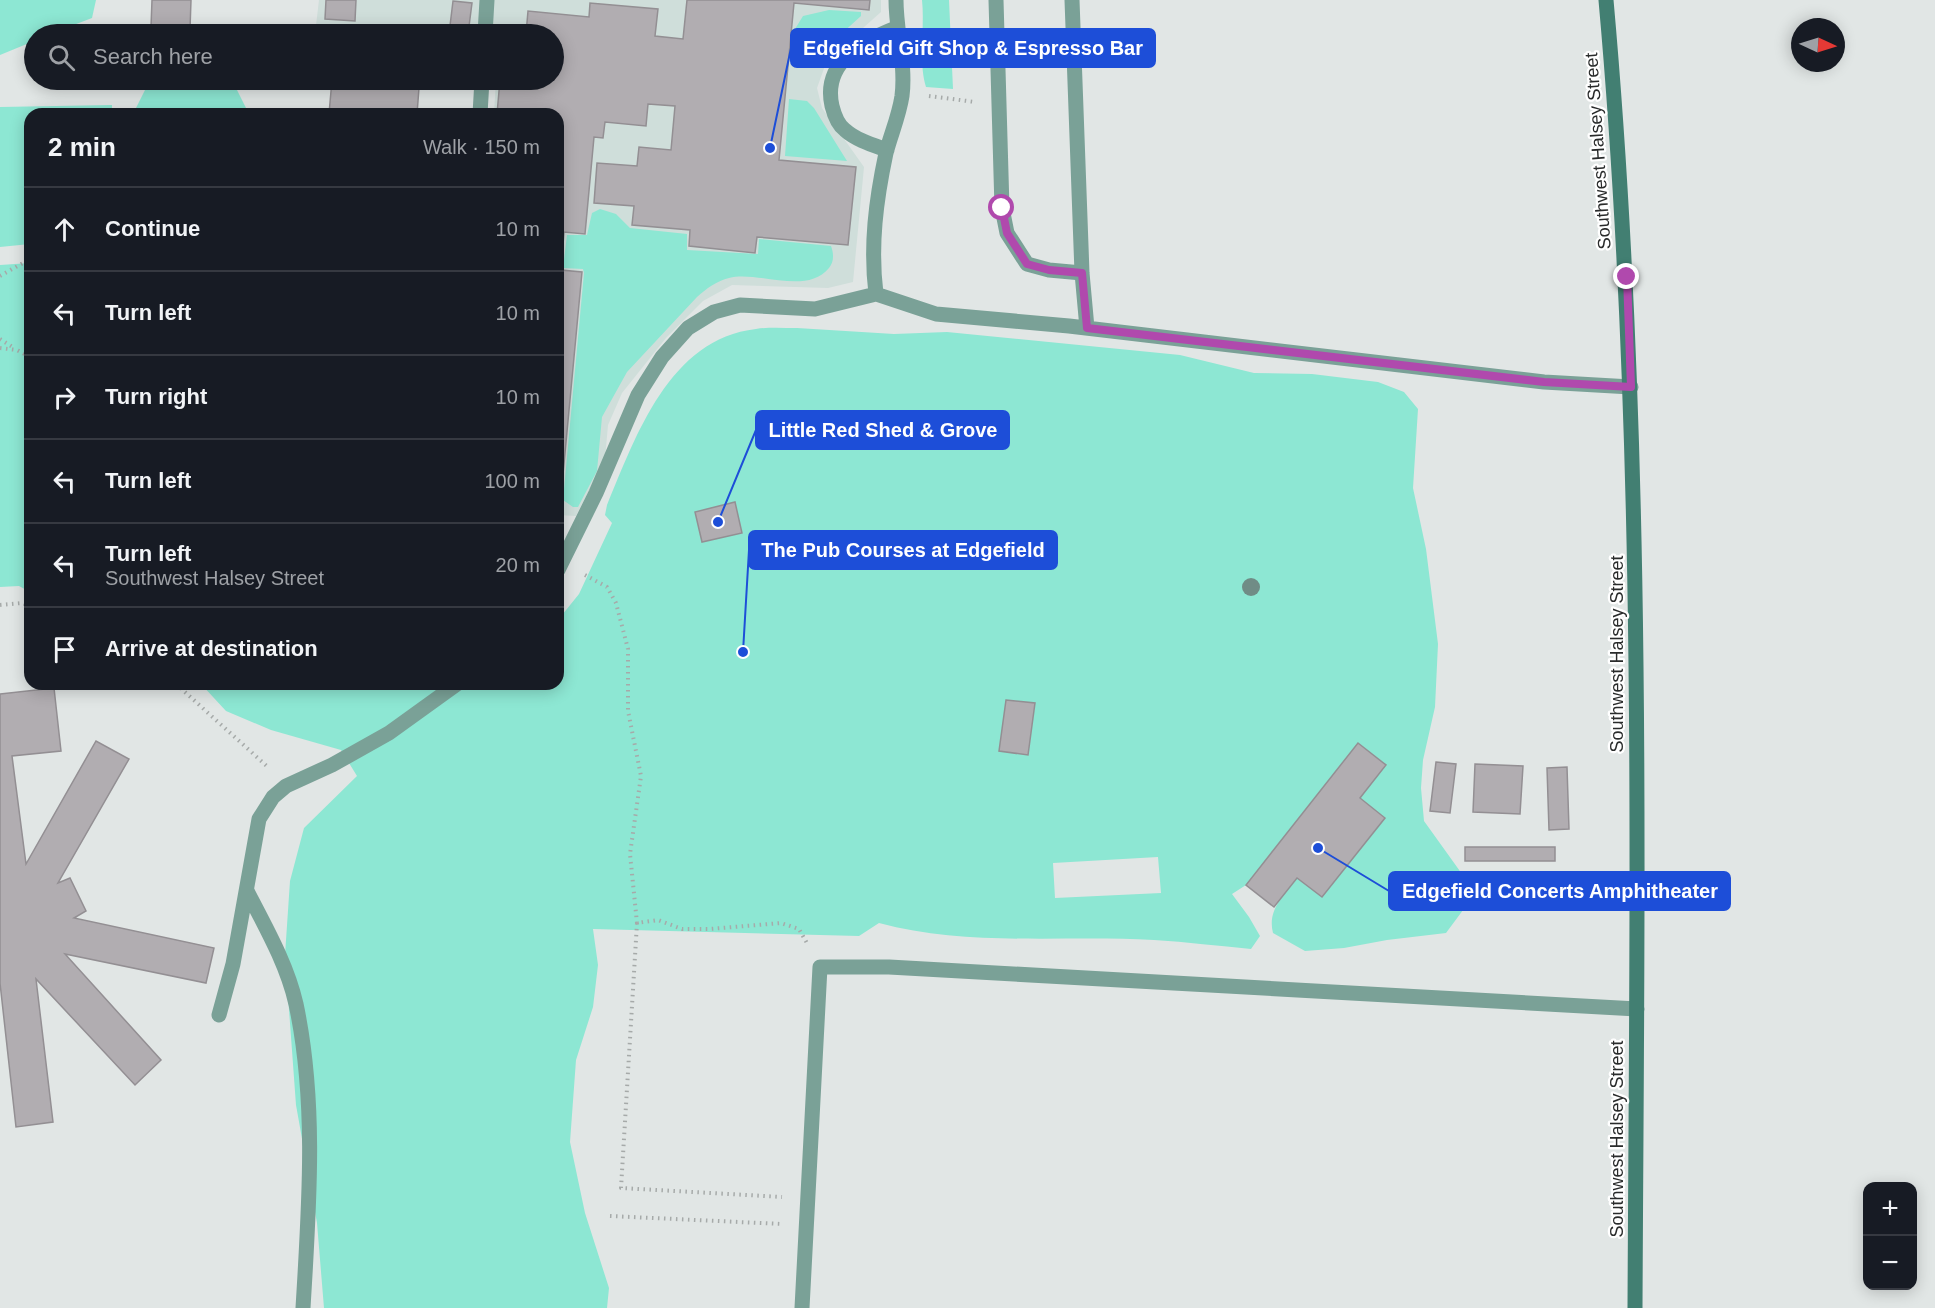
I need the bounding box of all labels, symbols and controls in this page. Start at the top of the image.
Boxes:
north arrow [1791,18,1845,72]
search box [24,24,564,90]
callout: Edgefield Gift Shop & Espresso Bar [791,29,1155,67]
text: Edgefield Gift Shop & Espresso Bar [803,37,1143,59]
icon: search [45,41,78,74]
text: Search here [93,44,213,69]
street label: Southwest Halsey Street [1581,52,1615,250]
text: 2 min [48,132,116,162]
text: Walk · 150 m [423,136,540,158]
route start [988,194,1014,220]
icon: ahead [48,213,81,246]
text: Continue [105,216,200,241]
text: 10 m [496,218,540,240]
route end [1613,263,1639,289]
icon: left [48,297,81,330]
text: Turn left [105,300,191,325]
text: 10 m [496,302,540,324]
icon: right [48,381,81,414]
text: Turn right [105,384,207,409]
text: 10 m [496,386,540,408]
callout: Little Red Shed & Grove [756,411,1009,449]
text: Little Red Shed & Grove [769,419,997,441]
icon: left [48,465,81,498]
text: Turn left [105,468,191,493]
text: 100 m [484,470,540,492]
callout: The Pub Courses at Edgefield [749,531,1057,569]
text: The Pub Courses at Edgefield [761,539,1045,561]
text: Turn left [105,541,191,566]
icon: left [48,549,81,582]
text: 20 m [496,554,540,576]
street label: Southwest Halsey Street [1607,555,1627,753]
text: Southwest Halsey Street [105,567,324,589]
icon: arrive [48,633,81,666]
text: Arrive at destination [105,636,318,661]
callout: Edgefield Concerts Amphitheater [1389,872,1730,910]
text: Edgefield Concerts Amphitheater [1402,880,1718,902]
street label: Southwest Halsey Street [1607,1040,1627,1238]
map controls [1863,1182,1917,1290]
button: + [1863,1182,1917,1236]
button: − [1863,1236,1917,1290]

